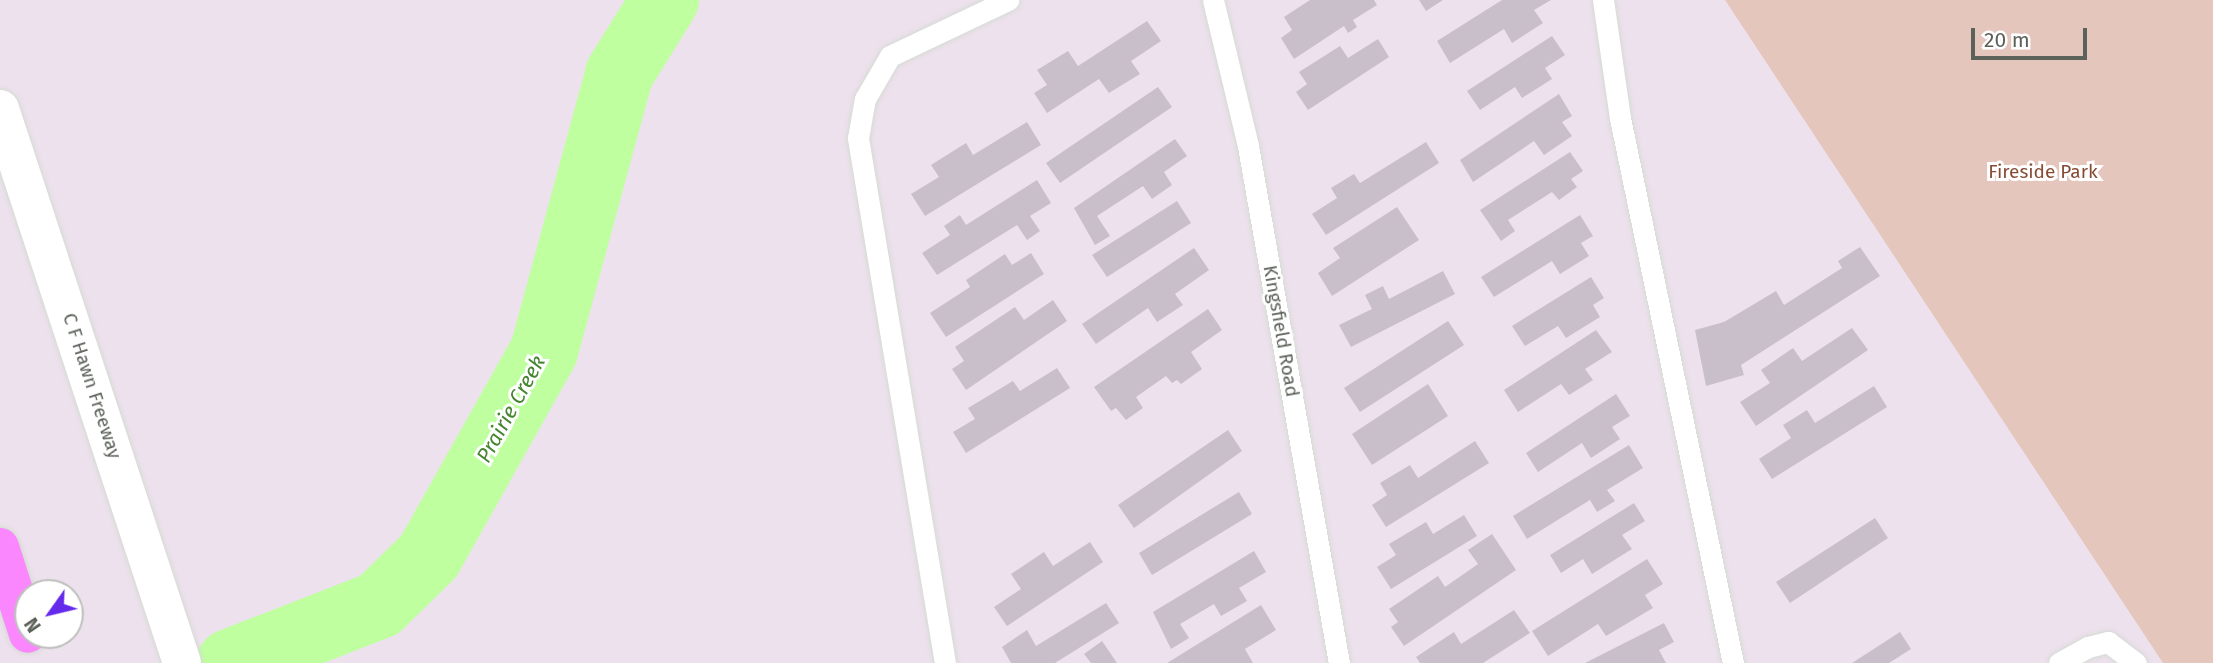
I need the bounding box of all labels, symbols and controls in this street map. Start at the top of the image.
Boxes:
scale bar [1975,14,2090,58]
text: 20 m [1984,27,2030,53]
park label: Fireside Park [1988,161,2098,183]
street label: Kingsfield Road [1258,263,1304,399]
street label: C F Hawn Freeway [58,310,126,462]
water label: Prairie Creek [471,351,551,467]
north arrow [14,579,84,649]
text: N [20,613,46,637]

